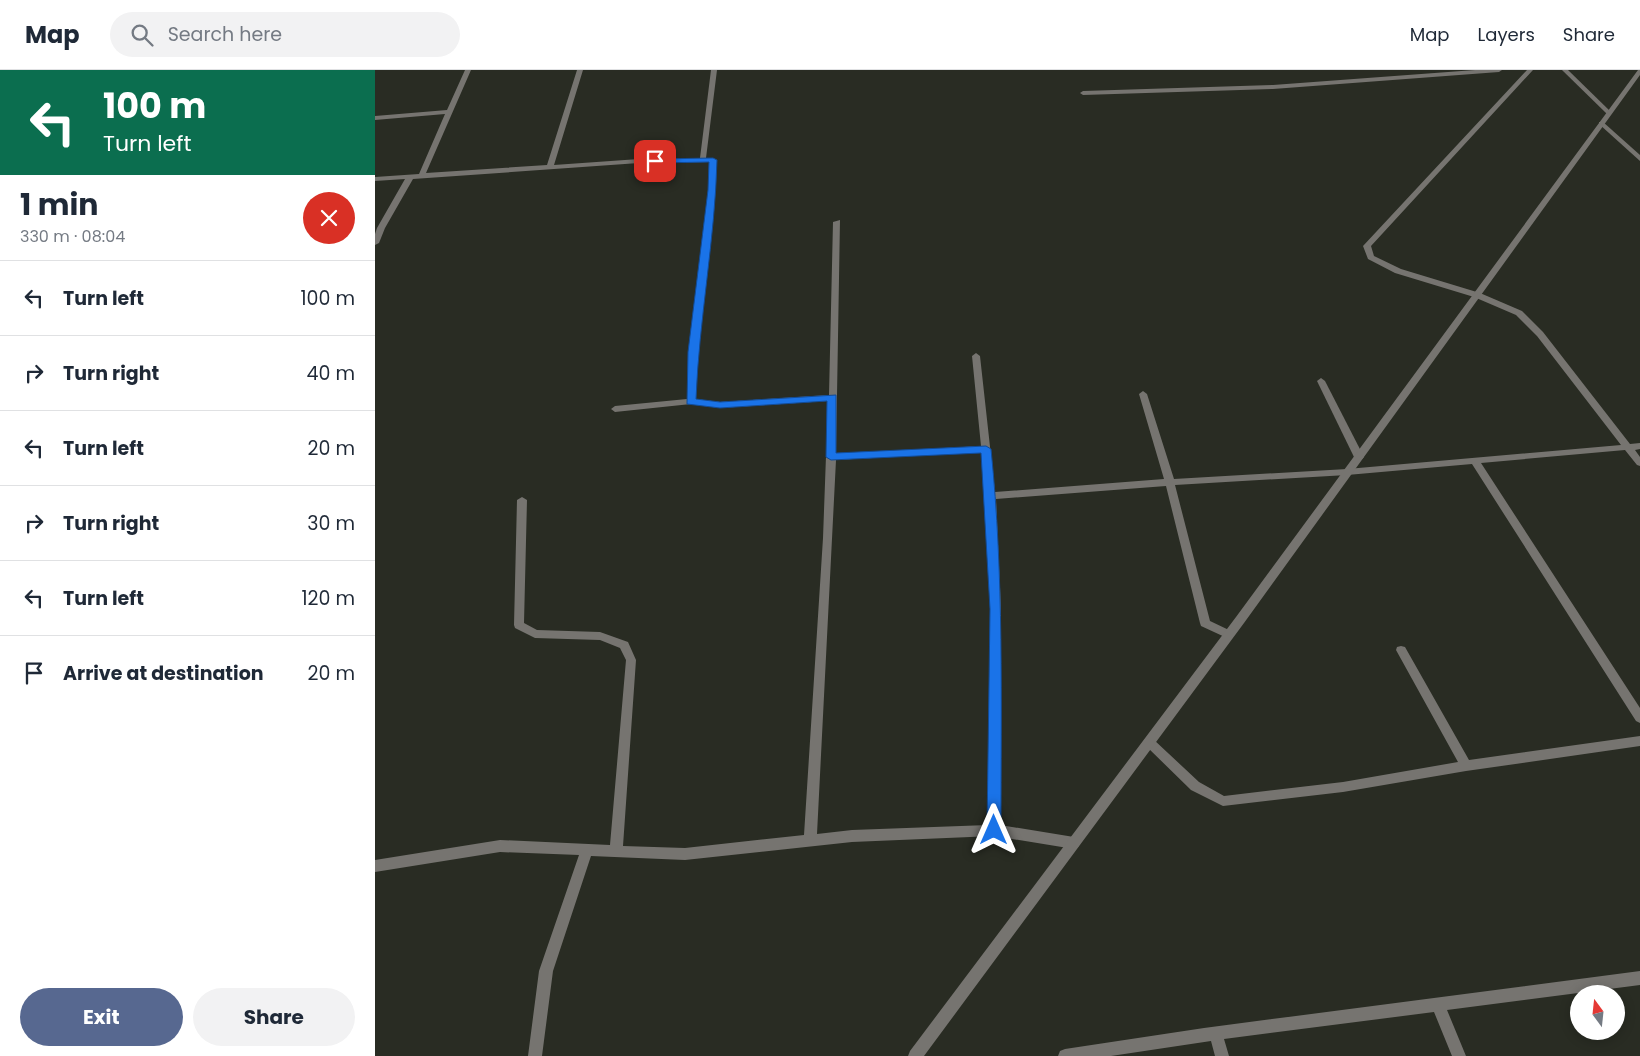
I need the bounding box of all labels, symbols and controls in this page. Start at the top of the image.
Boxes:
search box [110,12,460,57]
text: Map [25,18,80,51]
icon: search [128,21,156,49]
text: Search here [168,21,282,48]
text: Map [1410,22,1450,47]
text: Layers [1478,22,1535,47]
text: Share [1563,22,1615,47]
text: 100 m [103,81,206,130]
icon: left [20,90,85,155]
text: Turn left [103,128,191,159]
pin [634,140,676,182]
icon: arrive [641,147,669,175]
text: 1 min [20,183,98,226]
button: close [303,192,355,244]
text: 330 m · 08:04 [20,225,125,248]
icon: left [20,284,48,312]
text: Turn left [63,285,144,312]
text: 100 m [300,285,355,312]
icon: right [20,359,48,387]
text: Turn right [63,360,159,387]
text: 40 m [306,360,355,387]
icon: left [20,434,48,462]
text: Turn left [63,435,144,462]
text: 20 m [307,435,355,462]
icon: right [20,509,48,537]
text: Turn right [63,510,159,537]
text: 30 m [307,510,355,537]
icon: left [20,584,48,612]
text: Turn left [63,585,144,612]
text: 120 m [301,585,355,612]
icon: arrive [20,659,48,687]
text: Arrive at destination [63,660,264,687]
text: 20 m [307,660,355,687]
position arrow [967,803,1019,855]
north arrow [1570,985,1625,1040]
map controls [1570,985,1625,1040]
button: Exit [20,988,183,1046]
button: Share [193,988,355,1046]

